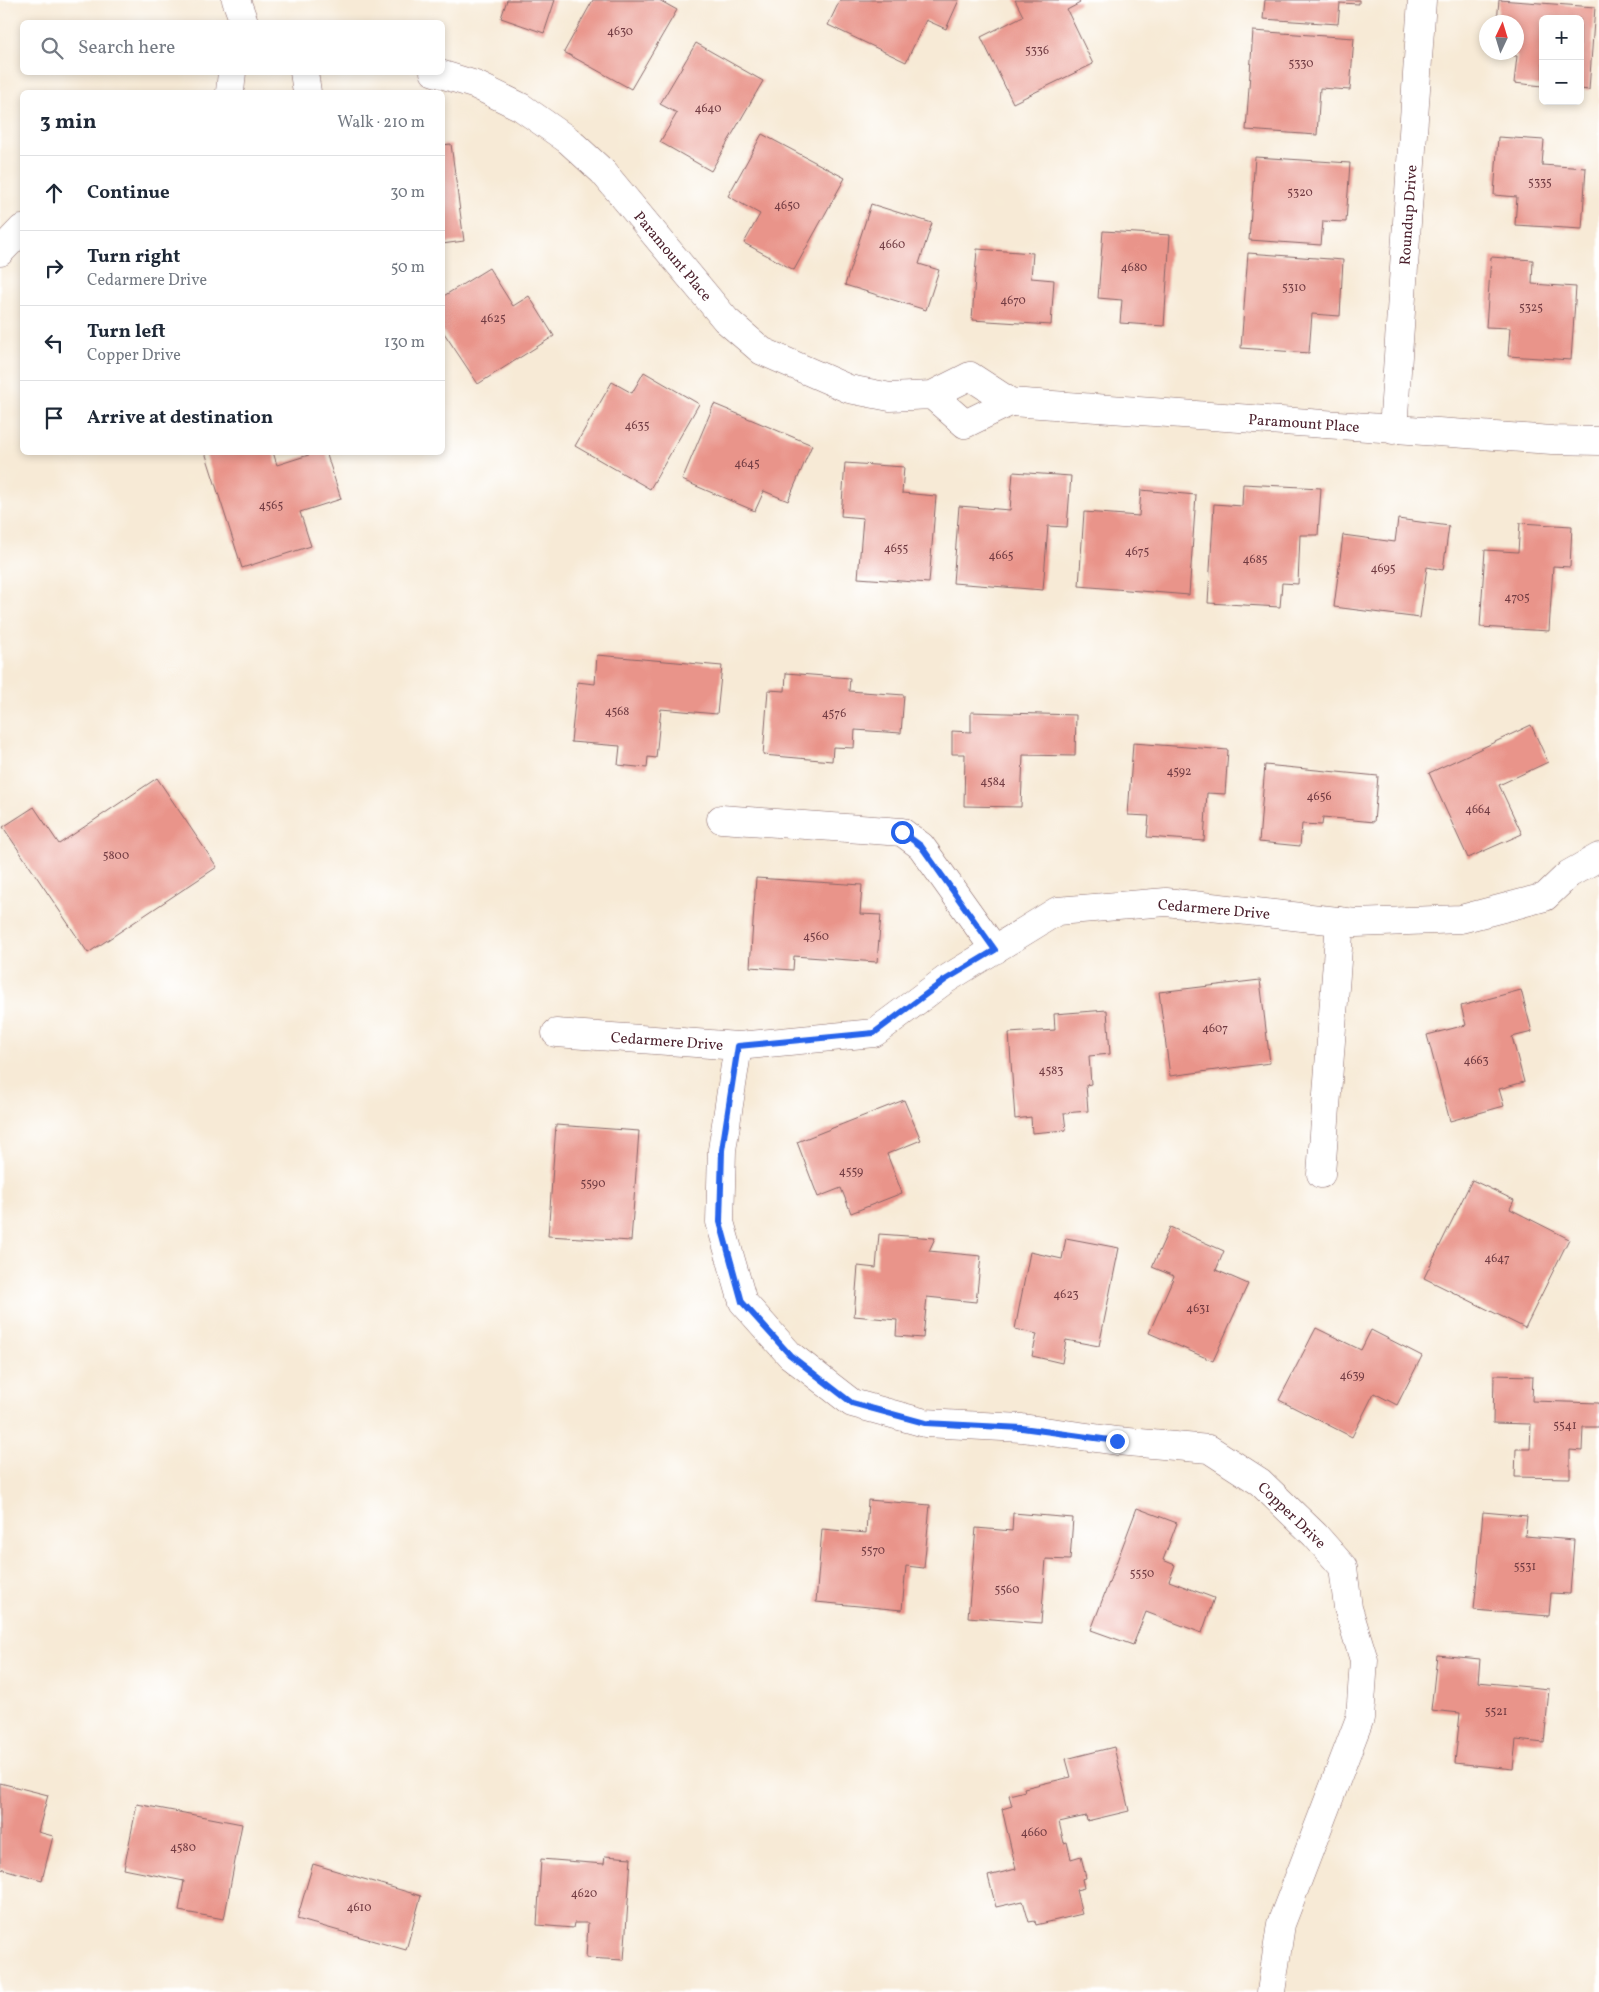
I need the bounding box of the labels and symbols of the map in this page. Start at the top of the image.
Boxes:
north arrow [1479,15,1524,60]
house number: 4630 [607,24,633,40]
house number: 5336 [1025,43,1049,59]
house number: 5330 [1289,56,1313,72]
house number: 4640 [695,101,721,117]
street label: Roundup Drive [1396,164,1423,266]
house number: 5335 [1528,175,1552,191]
house number: 5320 [1287,185,1313,201]
house number: 4650 [774,198,800,214]
street label: Paramount Place [628,208,716,306]
house number: 4660 [879,237,905,253]
house number: 4680 [1121,260,1147,276]
house number: 5310 [1282,280,1306,296]
house number: 4670 [1000,293,1026,309]
house number: 5325 [1519,300,1543,316]
house number: 4625 [480,311,506,327]
street label: Paramount Place [1248,410,1360,439]
house number: 4635 [625,418,650,434]
house number: 4645 [734,456,760,472]
house number: 4565 [259,498,283,514]
house number: 4655 [884,541,909,557]
house number: 4675 [1125,544,1150,560]
house number: 4665 [989,548,1014,564]
house number: 4685 [1243,552,1268,568]
house number: 4695 [1371,561,1396,577]
house number: 4705 [1504,590,1530,606]
house number: 4568 [605,704,629,720]
house number: 4576 [822,706,846,722]
house number: 4592 [1166,764,1192,780]
house number: 4584 [980,774,1006,790]
house number: 4656 [1307,789,1331,805]
house number: 4664 [1465,802,1491,818]
route start [891,821,914,844]
house number: 5800 [103,848,129,864]
street label: Cedarmere Drive [1157,895,1271,926]
house number: 4560 [803,929,829,945]
house number: 4607 [1202,1021,1228,1037]
street label: Cedarmere Drive [610,1028,724,1057]
house number: 4663 [1463,1053,1489,1069]
house number: 4583 [1039,1063,1063,1079]
house number: 4559 [839,1164,863,1180]
house number: 5590 [581,1176,605,1192]
house number: 4647 [1484,1251,1510,1267]
house number: 4623 [1053,1287,1079,1303]
house number: 4631 [1186,1301,1210,1317]
house number: 4639 [1339,1368,1365,1384]
house number: 5541 [1553,1418,1577,1434]
route end [1106,1430,1129,1453]
street label: Copper Drive [1252,1478,1330,1554]
house number: 5570 [861,1543,885,1559]
house number: 5531 [1514,1559,1536,1575]
house number: 5550 [1130,1566,1154,1582]
house number: 5560 [995,1582,1019,1598]
house number: 5521 [1485,1704,1507,1720]
house number: 4660 [1021,1825,1047,1841]
house number: 4580 [170,1840,196,1856]
house number: 4620 [571,1886,597,1902]
house number: 4610 [347,1900,371,1916]

